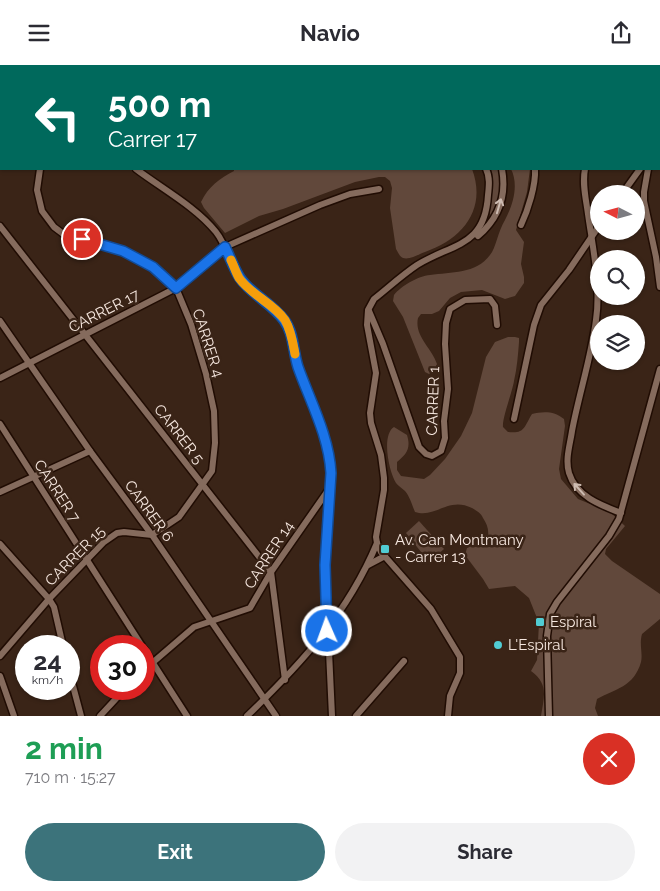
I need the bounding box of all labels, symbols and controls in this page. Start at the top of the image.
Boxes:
icon: menu [25,19,53,47]
icon: share [607,19,635,47]
text: Navio [300,20,360,46]
text: 500 m [108,84,211,125]
icon: left [25,85,90,150]
text: Carrer 17 [108,126,197,152]
north arrow [590,185,645,240]
map controls [590,185,645,370]
one-way arrow [495,198,505,214]
pin [61,218,103,260]
icon: arrive [68,225,96,253]
button: search [590,250,645,305]
street label: CARRER 17 [66,286,142,336]
street label: CARRER 4 [188,307,228,379]
button: layers [590,315,645,370]
street label: CARRER 1 [423,366,443,436]
street label: CARRER 5 [150,401,208,467]
street label: CARRER 7 [30,456,84,526]
street label: CARRER 6 [121,477,177,545]
one-way arrow [574,483,585,496]
street label: CARRER 14 [240,518,298,592]
street label: CARRER 15 [41,522,109,590]
place label: Av. Can Montmany - Carrer 13 [395,531,524,566]
marker: Av. Can Montmany - Carrer 13 [379,543,391,555]
position arrow [300,604,352,656]
place label: Espiral [550,613,597,631]
marker: Espiral [534,616,546,628]
speed limit sign: 30 [90,635,155,700]
place label: L'Espiral [508,636,566,654]
marker: L'Espiral [492,639,504,651]
text: 24 [33,646,62,676]
text: km/h [32,673,63,687]
text: 2 min [25,731,103,766]
button: close [583,733,635,785]
text: 710 m · 15:27 [25,768,116,787]
button: Exit [25,823,325,881]
button: Share [335,823,635,881]

